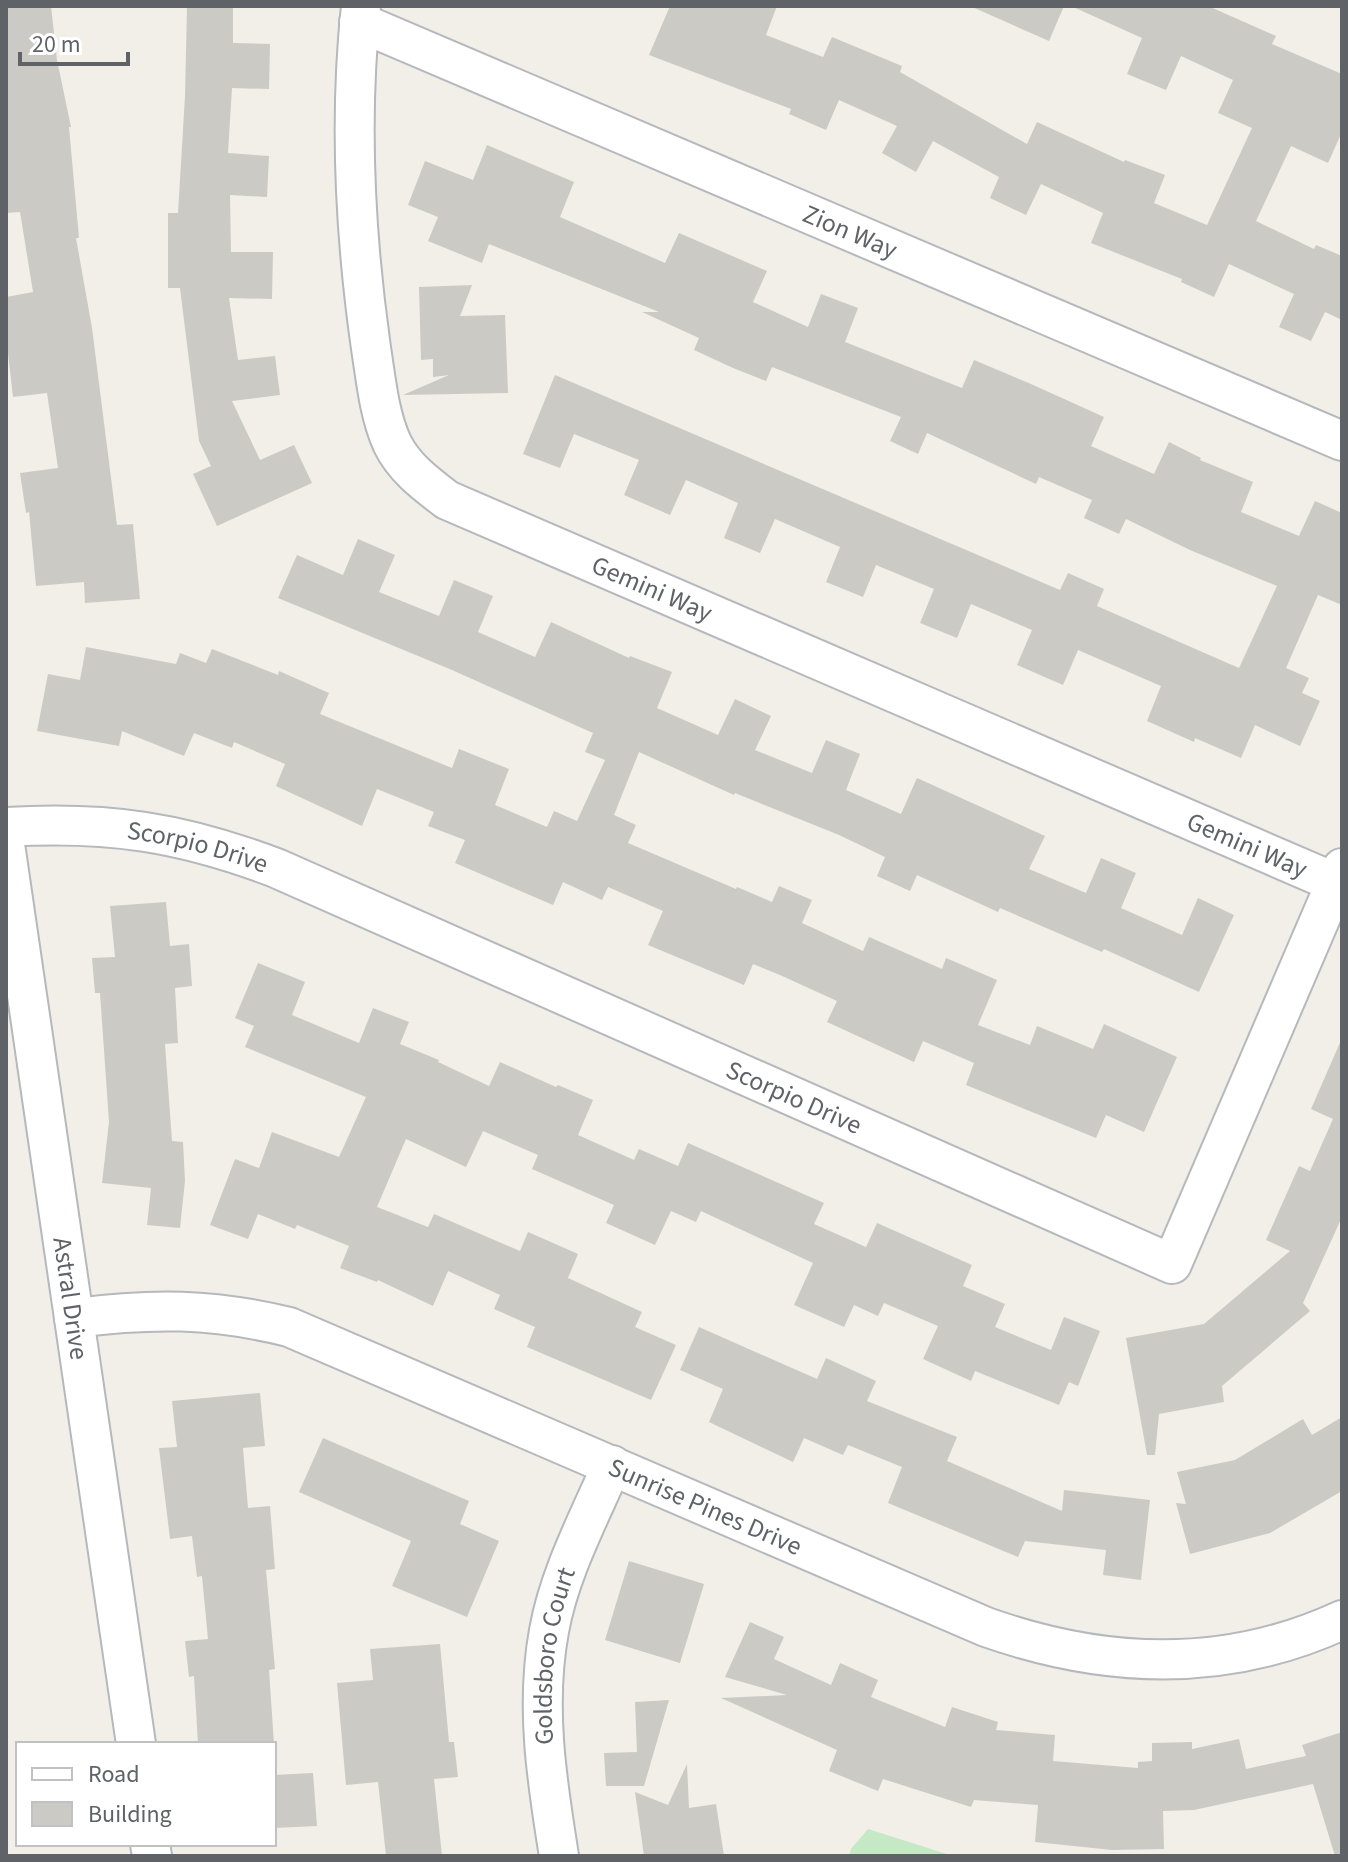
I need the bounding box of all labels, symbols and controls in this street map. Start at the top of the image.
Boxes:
scale bar [20,16,128,66]
text: 20 m [32,27,81,62]
street label: Zion Way [797,195,903,268]
street label: Gemini Way [586,547,718,631]
street label: Gemini Way [1181,803,1313,888]
street label: Scorpio Drive [125,812,273,883]
street label: Scorpio Drive [720,1051,868,1144]
street label: Astral Drive [43,1235,98,1362]
street label: Sunrise Pines Drive [603,1449,808,1565]
street label: Goldsboro Court [525,1562,585,1746]
legend [16,1742,276,1846]
text: Road [88,1757,140,1792]
text: Building [88,1797,172,1832]

